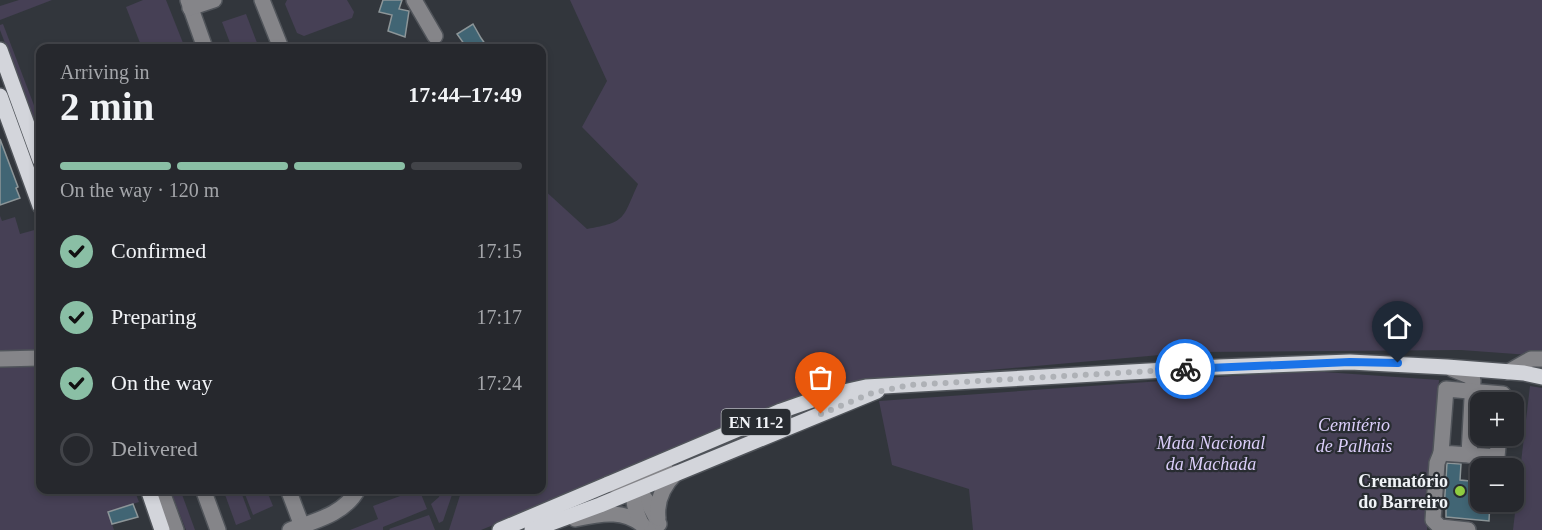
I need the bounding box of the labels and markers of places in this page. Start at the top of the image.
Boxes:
pin [1372,301,1423,363]
pin [795,352,846,414]
place label: Crematório do Barreiro [1358,471,1448,512]
marker: Crematório do Barreiro [1453,484,1467,498]

